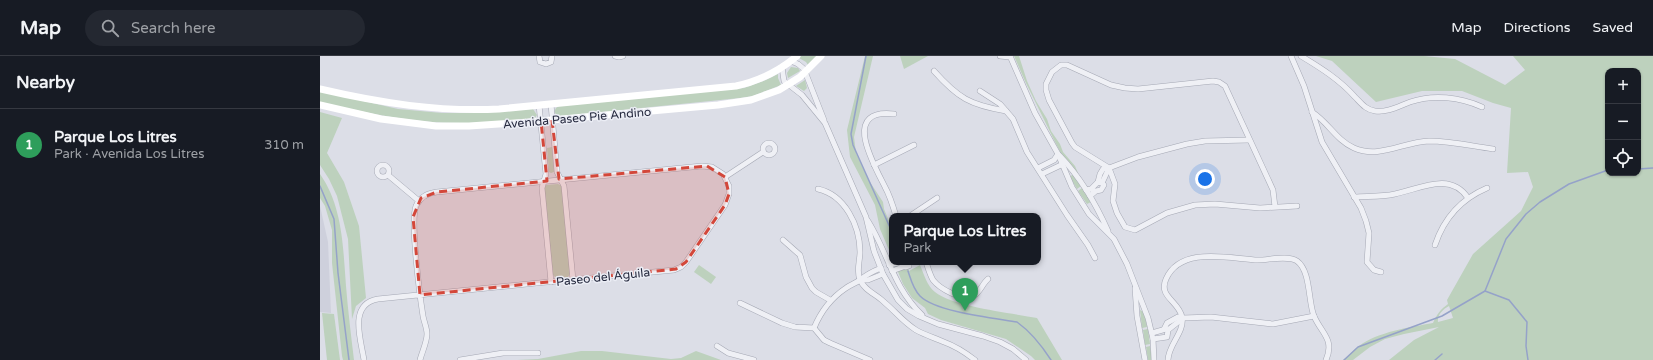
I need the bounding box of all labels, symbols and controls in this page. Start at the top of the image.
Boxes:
search box [85,10,365,46]
text: Map [20,17,61,39]
icon: search [99,17,121,39]
text: Search here [131,19,215,37]
text: Map [1451,19,1482,36]
text: Directions [1504,19,1571,36]
text: Saved [1593,19,1633,36]
map controls [1605,68,1641,176]
button: + [1605,68,1641,104]
text: Nearby [16,72,75,93]
button: − [1605,104,1641,140]
street label: Avenida Paseo Pie Andino [502,105,652,131]
text: Parque Los Litres [54,128,177,146]
text: 1 [25,137,33,153]
text: 310 m [264,137,304,153]
button: locate [1605,140,1641,176]
text: Park · Avenida Los Litres [54,146,204,162]
your location [1195,169,1215,189]
popup [889,213,1041,265]
text: Parque Los Litres [904,222,1026,240]
text: Park [904,240,931,256]
street label: Paseo del Águila [555,265,651,289]
pin: 1 [952,278,978,311]

